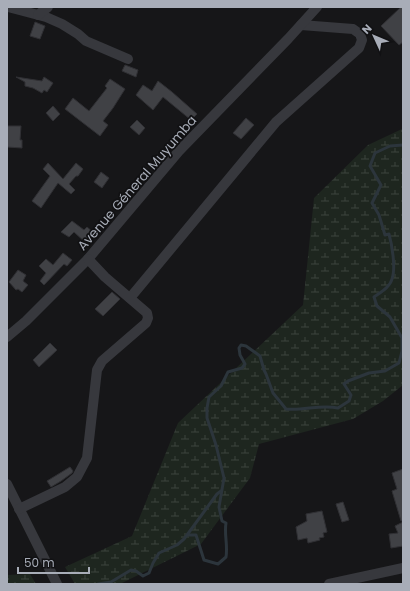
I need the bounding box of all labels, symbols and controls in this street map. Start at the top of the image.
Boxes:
north arrow [354,16,394,56]
text: N [358,21,375,38]
street label: Avenue Géneral Muyumba [73,111,201,255]
scale bar [18,549,89,575]
text: 50 m [24,554,55,571]

